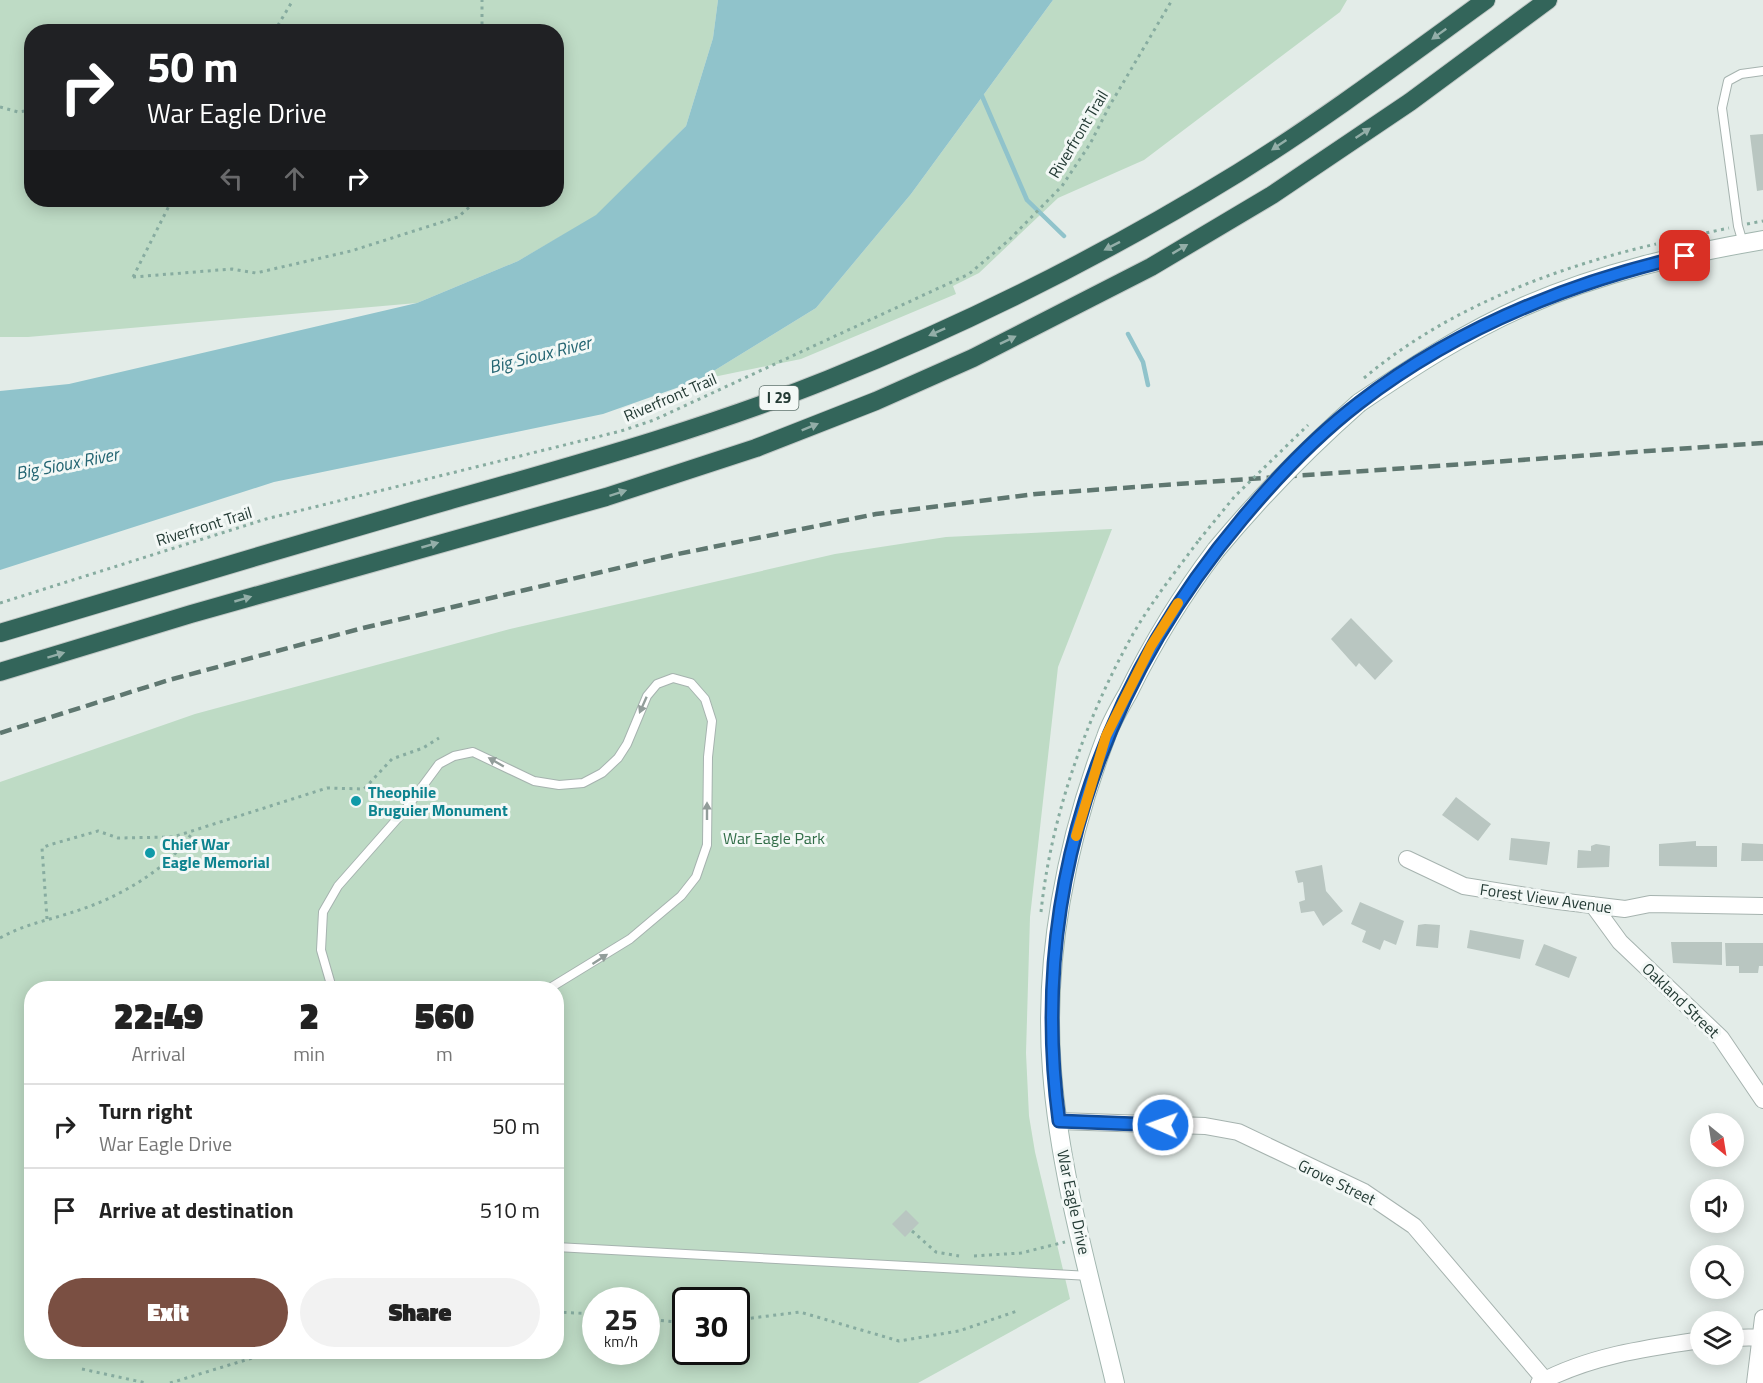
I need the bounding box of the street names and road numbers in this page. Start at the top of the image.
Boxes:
street label: Riverfront Trail [1042,85,1114,183]
street label: Riverfront Trail [620,367,720,427]
road number: I 29 [760,386,798,410]
street label: Riverfront Trail [153,500,255,552]
street label: Forest View Avenue [1478,877,1614,919]
street label: Oakland Street [1637,957,1725,1044]
street label: War Eagle Drive [1051,1147,1097,1257]
street label: Grove Street [1294,1153,1380,1211]

